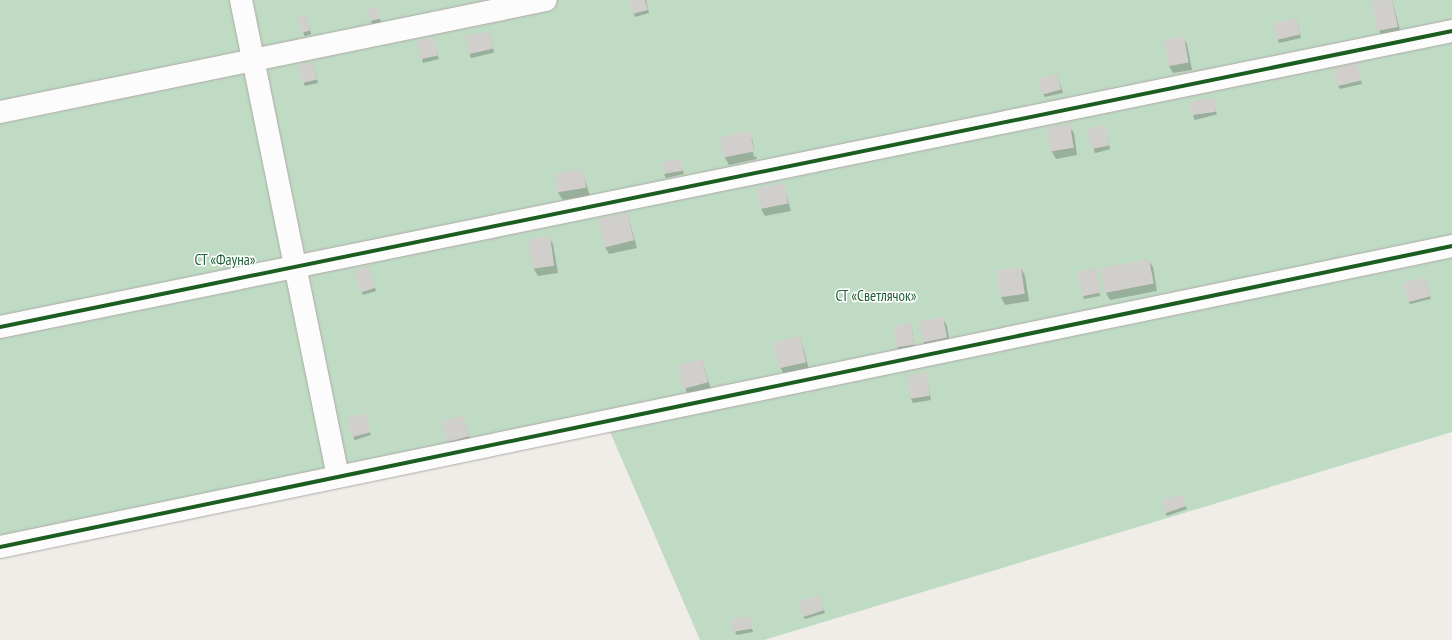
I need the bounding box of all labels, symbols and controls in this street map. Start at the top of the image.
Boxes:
park label: СТ «Фауна» [194,251,256,269]
park label: СТ «Светлячок» [835,287,917,305]

